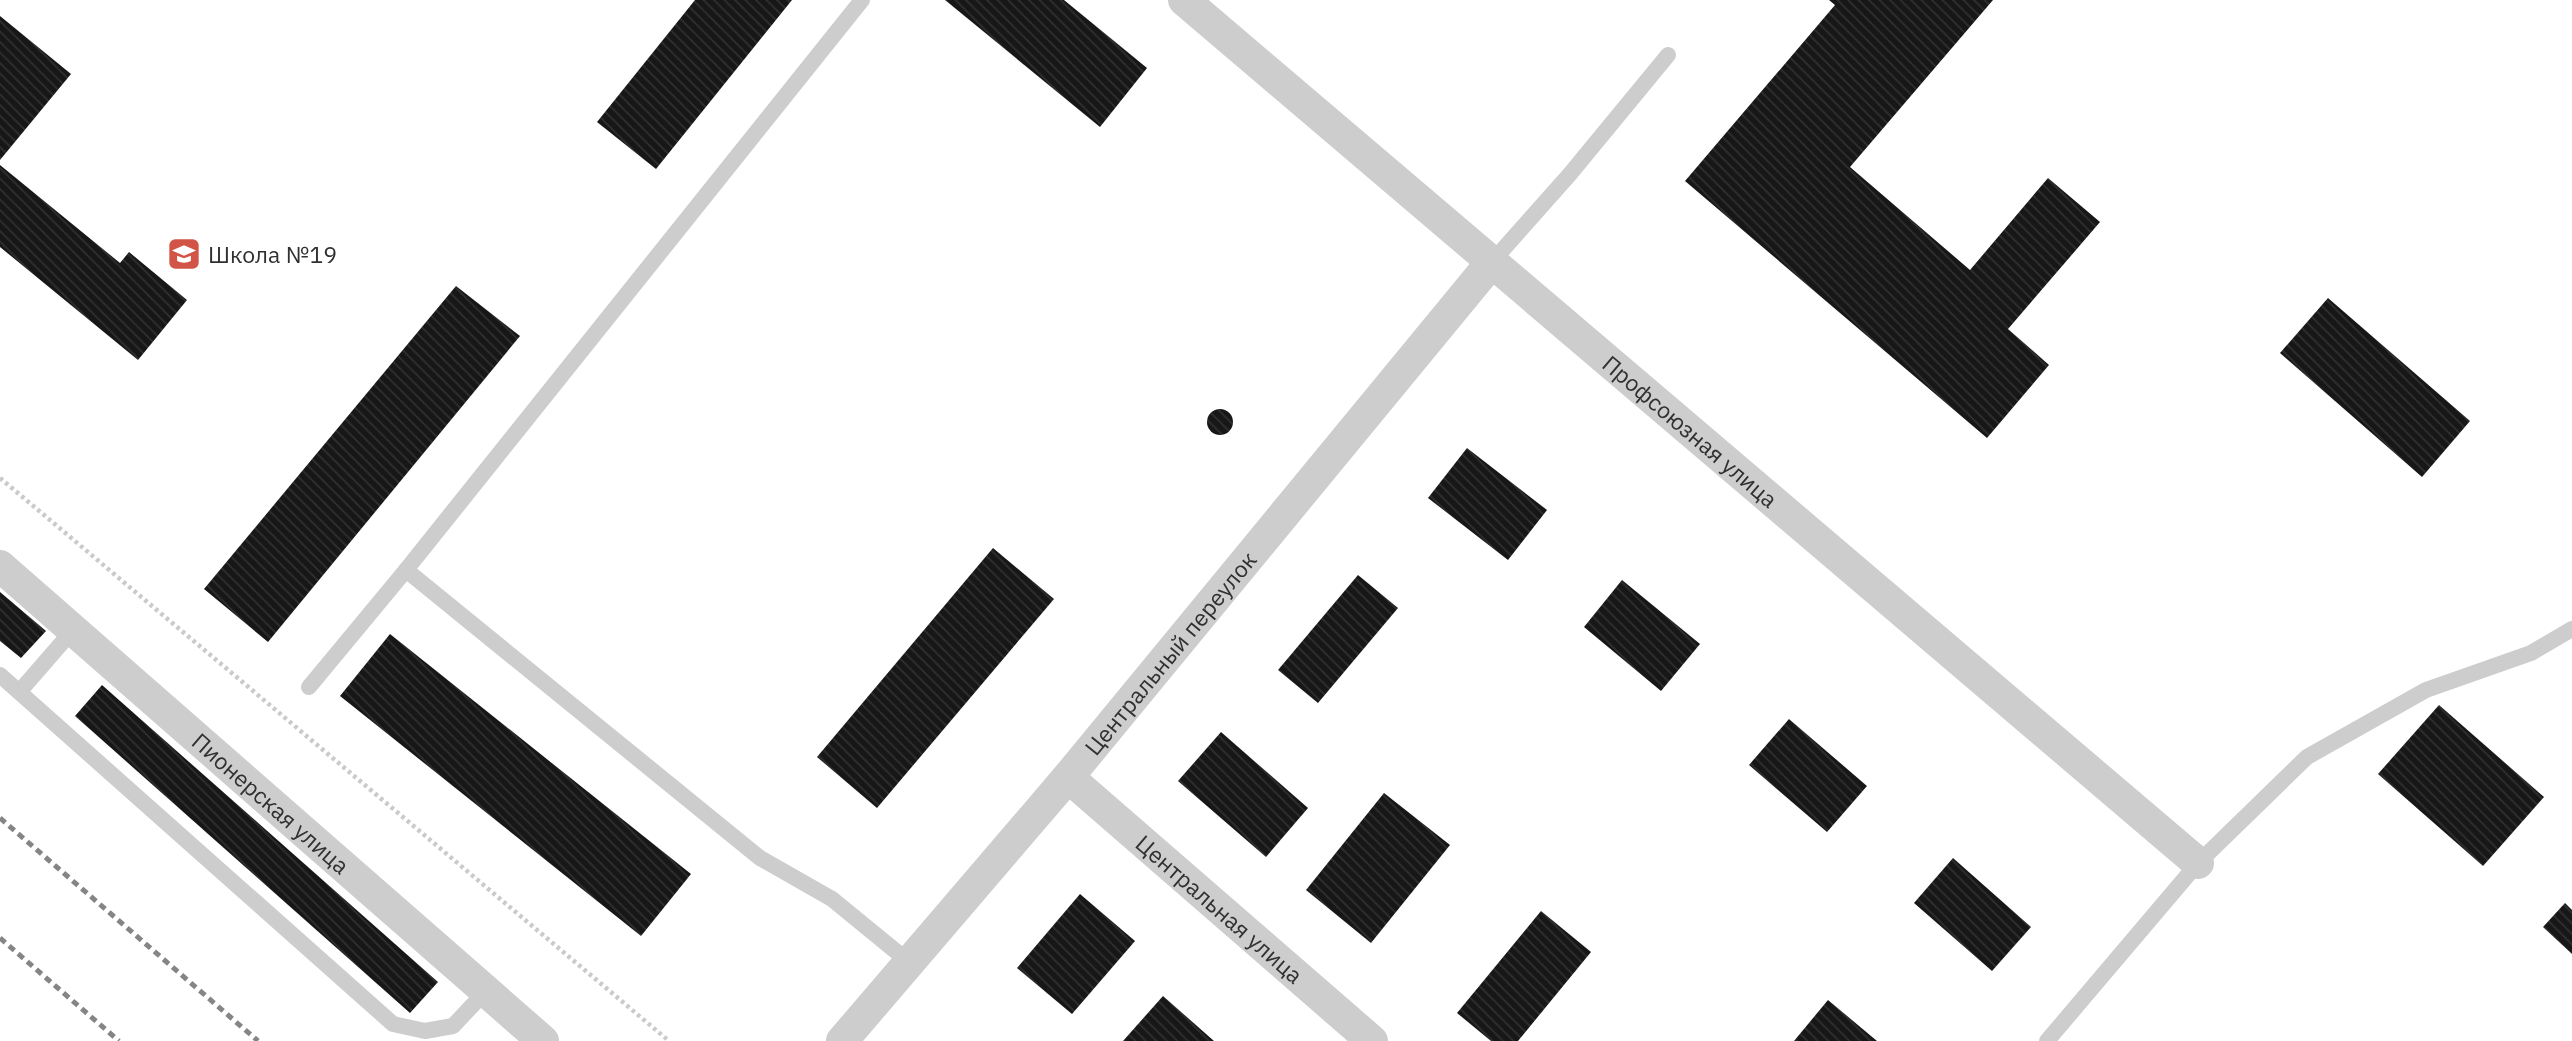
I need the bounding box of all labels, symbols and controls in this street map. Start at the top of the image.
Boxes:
school or university icon: Школа №19 [165,235,203,273]
place label: Школа №19 [208,239,337,269]
street label: Профсоюзная улица [1597,348,1784,514]
street label: Центральный переулок [1077,545,1263,761]
street label: Пионерская улица [186,726,356,880]
street label: Центральная улица [1130,828,1310,990]

